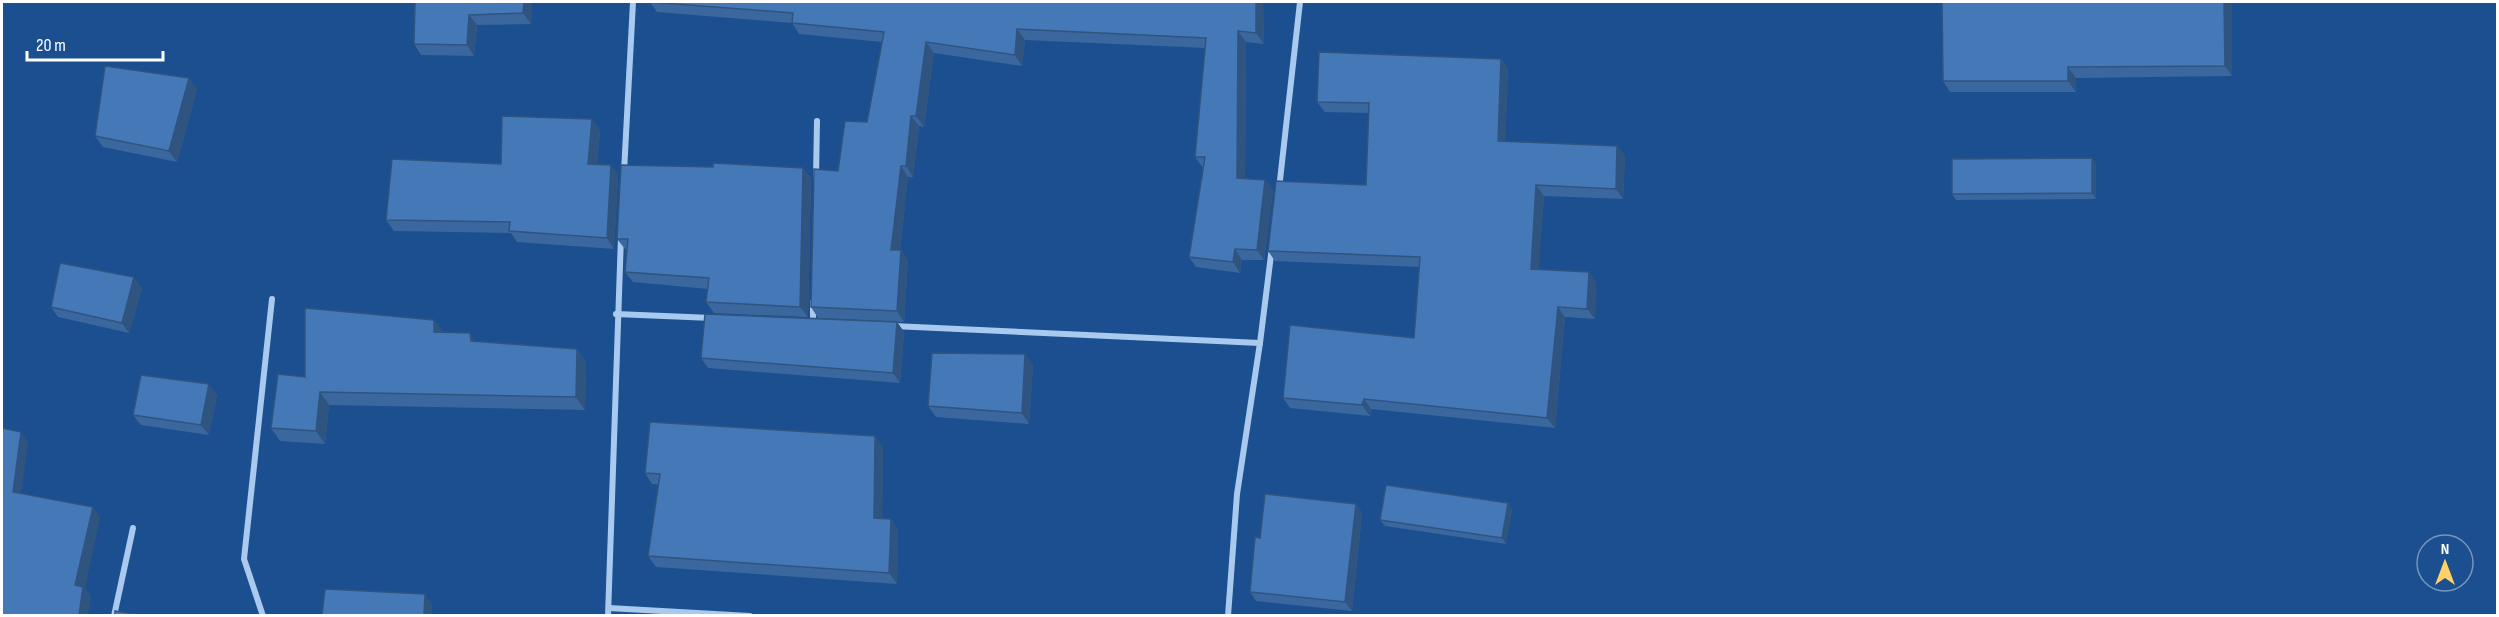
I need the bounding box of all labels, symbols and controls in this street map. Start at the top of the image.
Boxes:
scale bar [27,24,164,62]
text: 20 m [36,35,66,56]
north arrow [2415,533,2475,593]
text: N [2441,540,2449,559]

